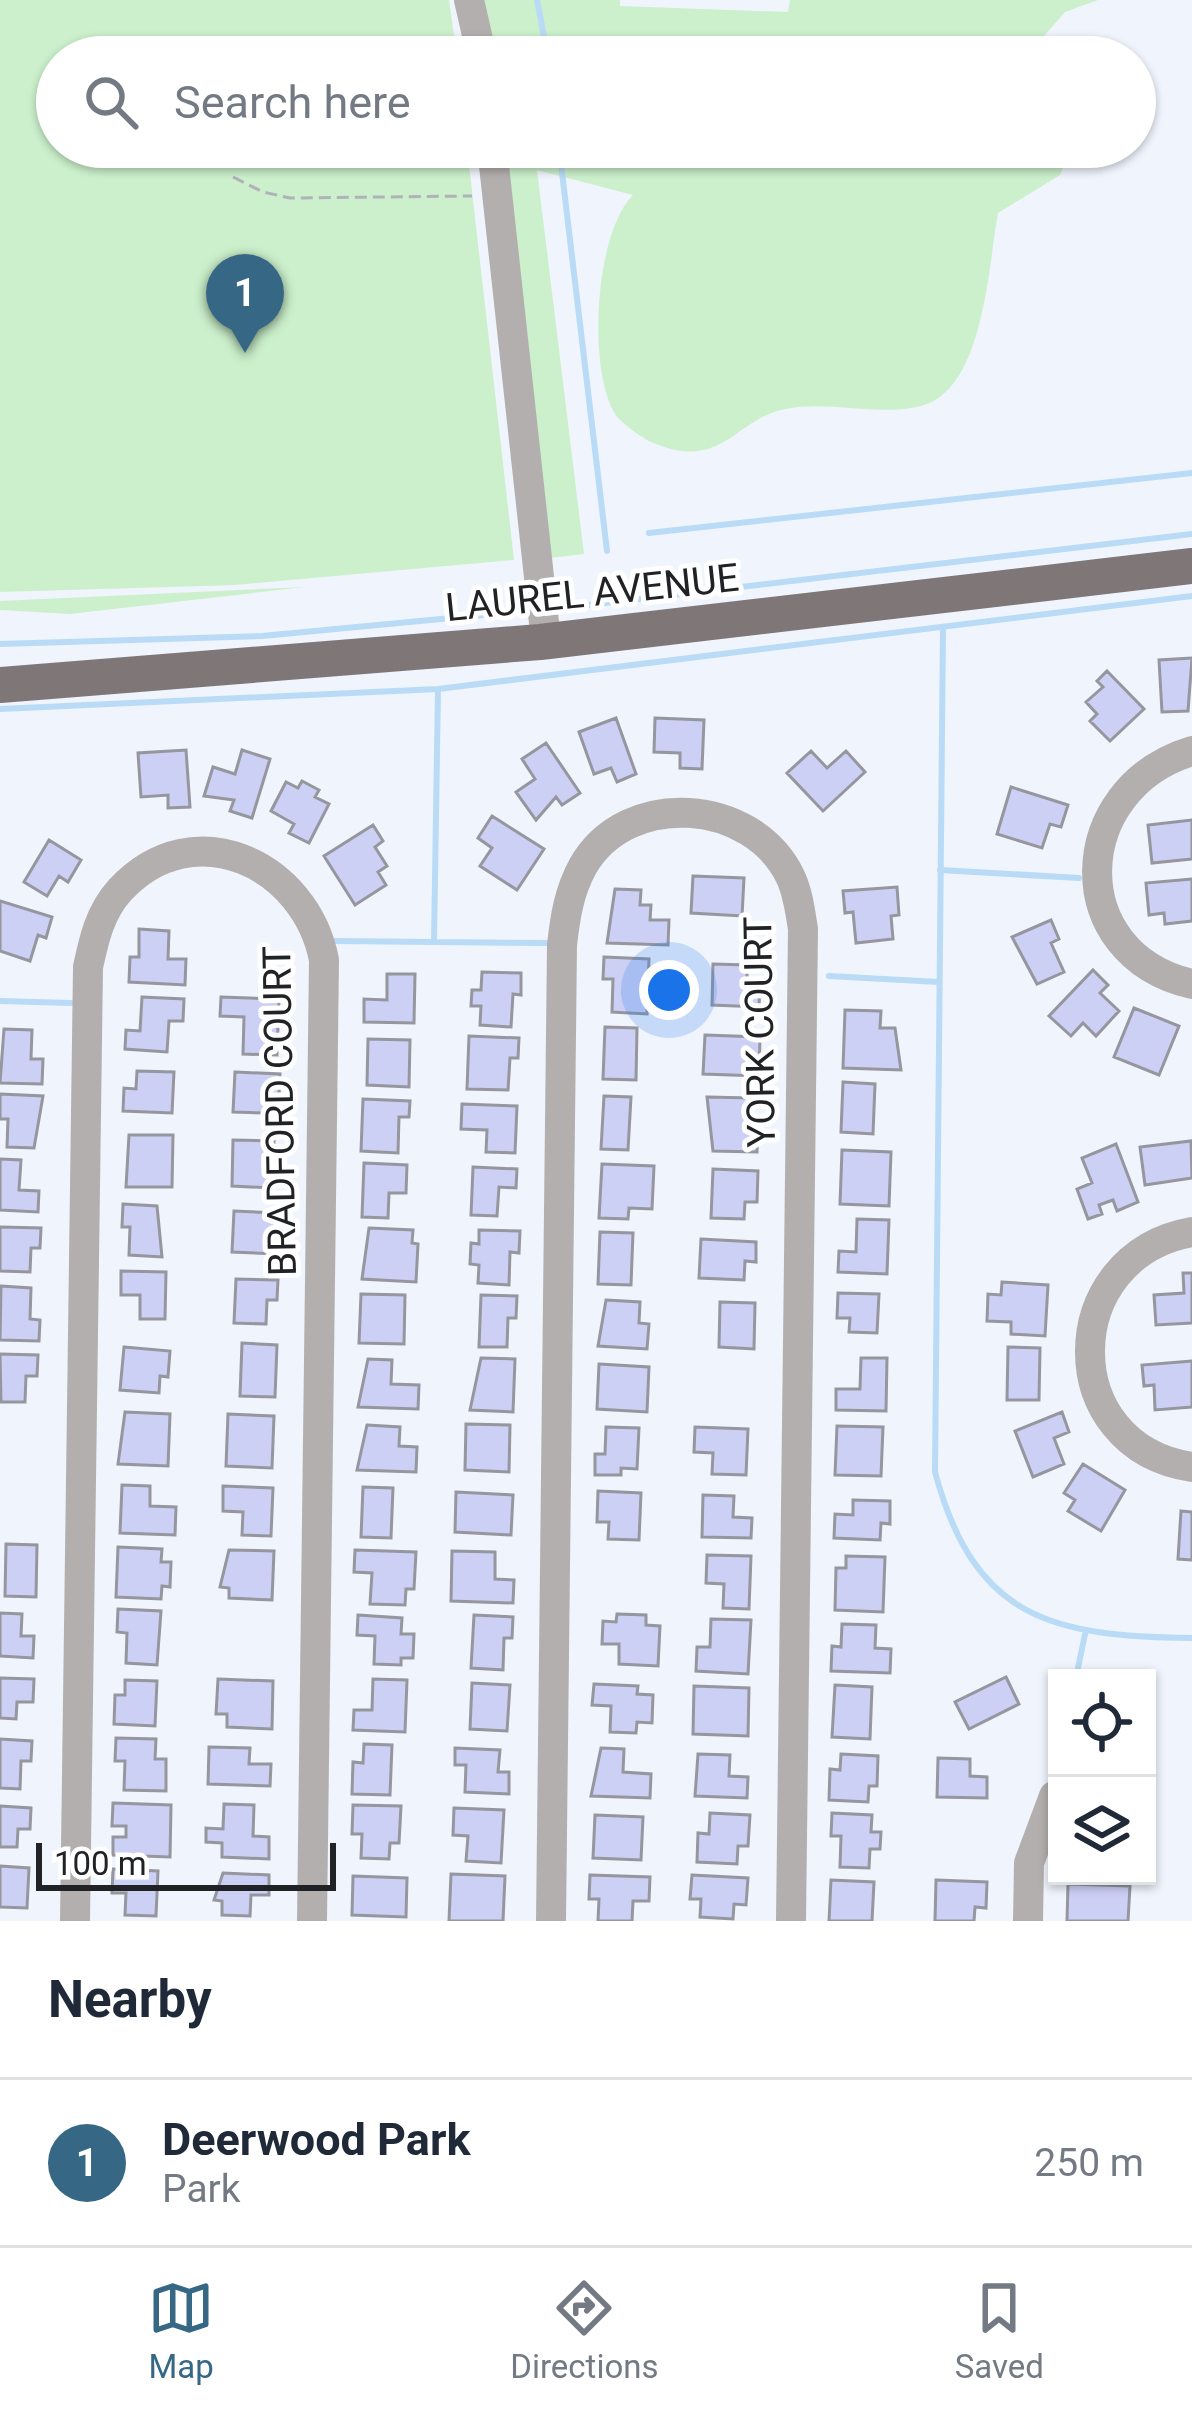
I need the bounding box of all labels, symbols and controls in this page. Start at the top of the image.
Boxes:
search box [36,36,1156,168]
icon: search [78,69,144,135]
text: Search here [174,76,411,129]
pin: 1 [206,254,284,353]
street label: LAUREL AVENUE [443,555,741,631]
street label: YORK COURT [735,916,785,1148]
street label: BRADFORD COURT [254,945,306,1277]
your location [639,960,699,1020]
map controls [1048,1669,1156,1885]
button: locate [1048,1669,1156,1777]
button: layers [1048,1777,1156,1885]
scale bar [36,1837,336,1890]
text: 100 m [54,1844,147,1883]
text: Nearby [48,1970,212,2029]
text: Deerwood Park [162,2113,470,2166]
text: 1 [76,2140,98,2186]
text: 250 m [1034,2140,1144,2186]
text: Park [162,2166,241,2212]
tab: Map [148,2275,214,2386]
tab: Directions [510,2275,659,2386]
tab: Saved [955,2275,1044,2386]

